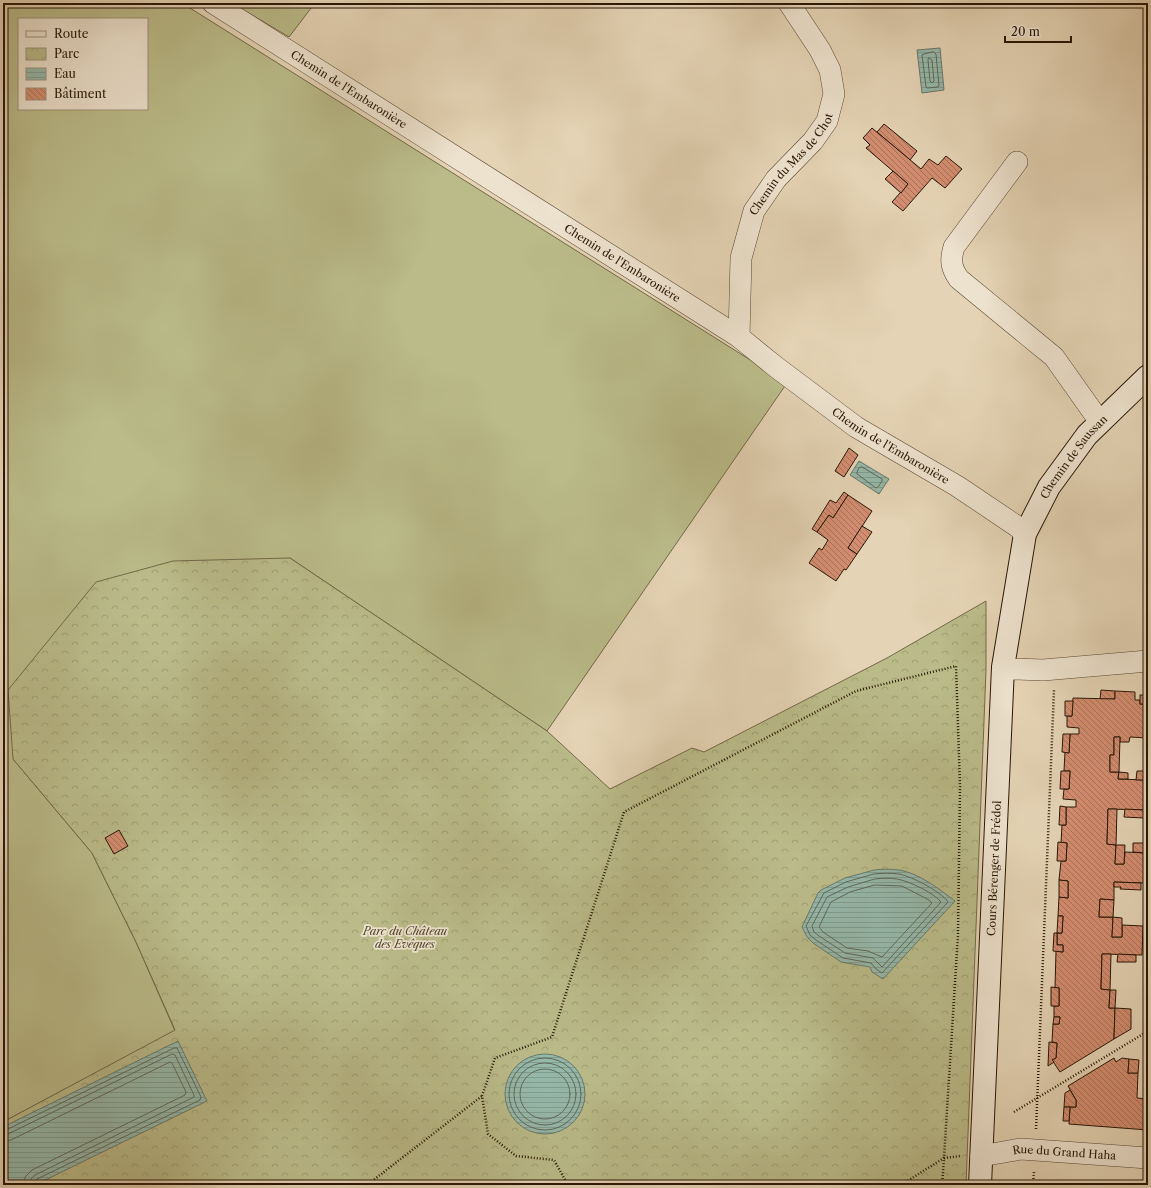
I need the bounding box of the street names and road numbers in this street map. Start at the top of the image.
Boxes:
street label: Chemin de l'Embaronière [288,47,410,131]
street label: Chemin du Mas de Chot [746,112,836,218]
street label: Chemin de l'Embaronière [562,221,683,305]
street label: Chemin de l'Embaronière [829,404,952,487]
street label: Chemin de Saussan [1037,412,1110,501]
street label: Cours Bérenger de Frédol [984,800,1004,936]
street label: Rue du Grand Haha [1011,1142,1117,1163]

